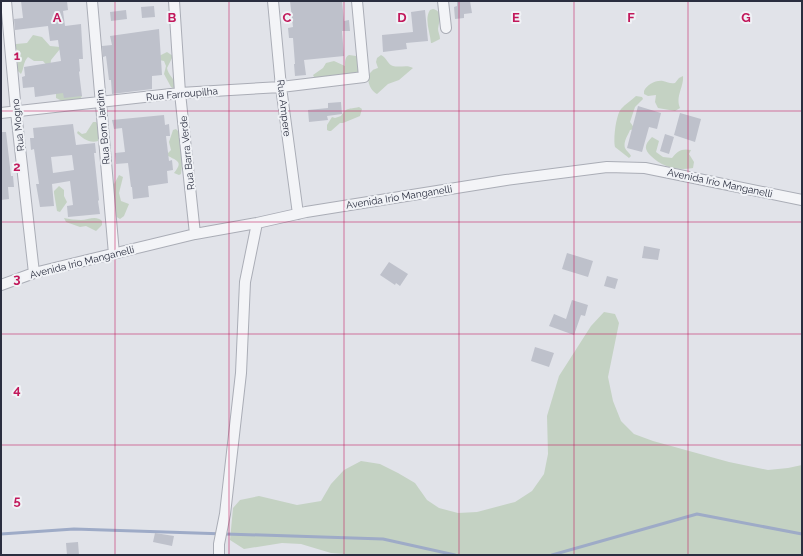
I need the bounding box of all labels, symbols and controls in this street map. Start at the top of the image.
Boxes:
text: A [53,10,62,25]
text: B [168,10,177,25]
text: C [283,10,292,25]
text: D [397,10,407,25]
text: E [512,10,520,25]
text: F [627,10,635,25]
text: G [741,10,751,25]
text: 1 [14,48,21,63]
street label: Rua Ampere [275,79,293,137]
street label: Rua Farroupilha [146,85,218,103]
street label: Rua Bom Jardim [94,89,112,165]
street label: Rua Mogno [10,98,26,152]
street label: Rua Barra Verde [178,115,196,191]
text: 2 [13,159,21,174]
street label: Avenida Irio Manganelli [666,166,774,200]
street label: Avenida Irio Manganelli [345,183,453,211]
street label: Avenida Irio Manganelli [29,244,135,280]
text: 3 [13,271,21,286]
text: 4 [13,382,21,397]
text: 5 [13,493,21,508]

